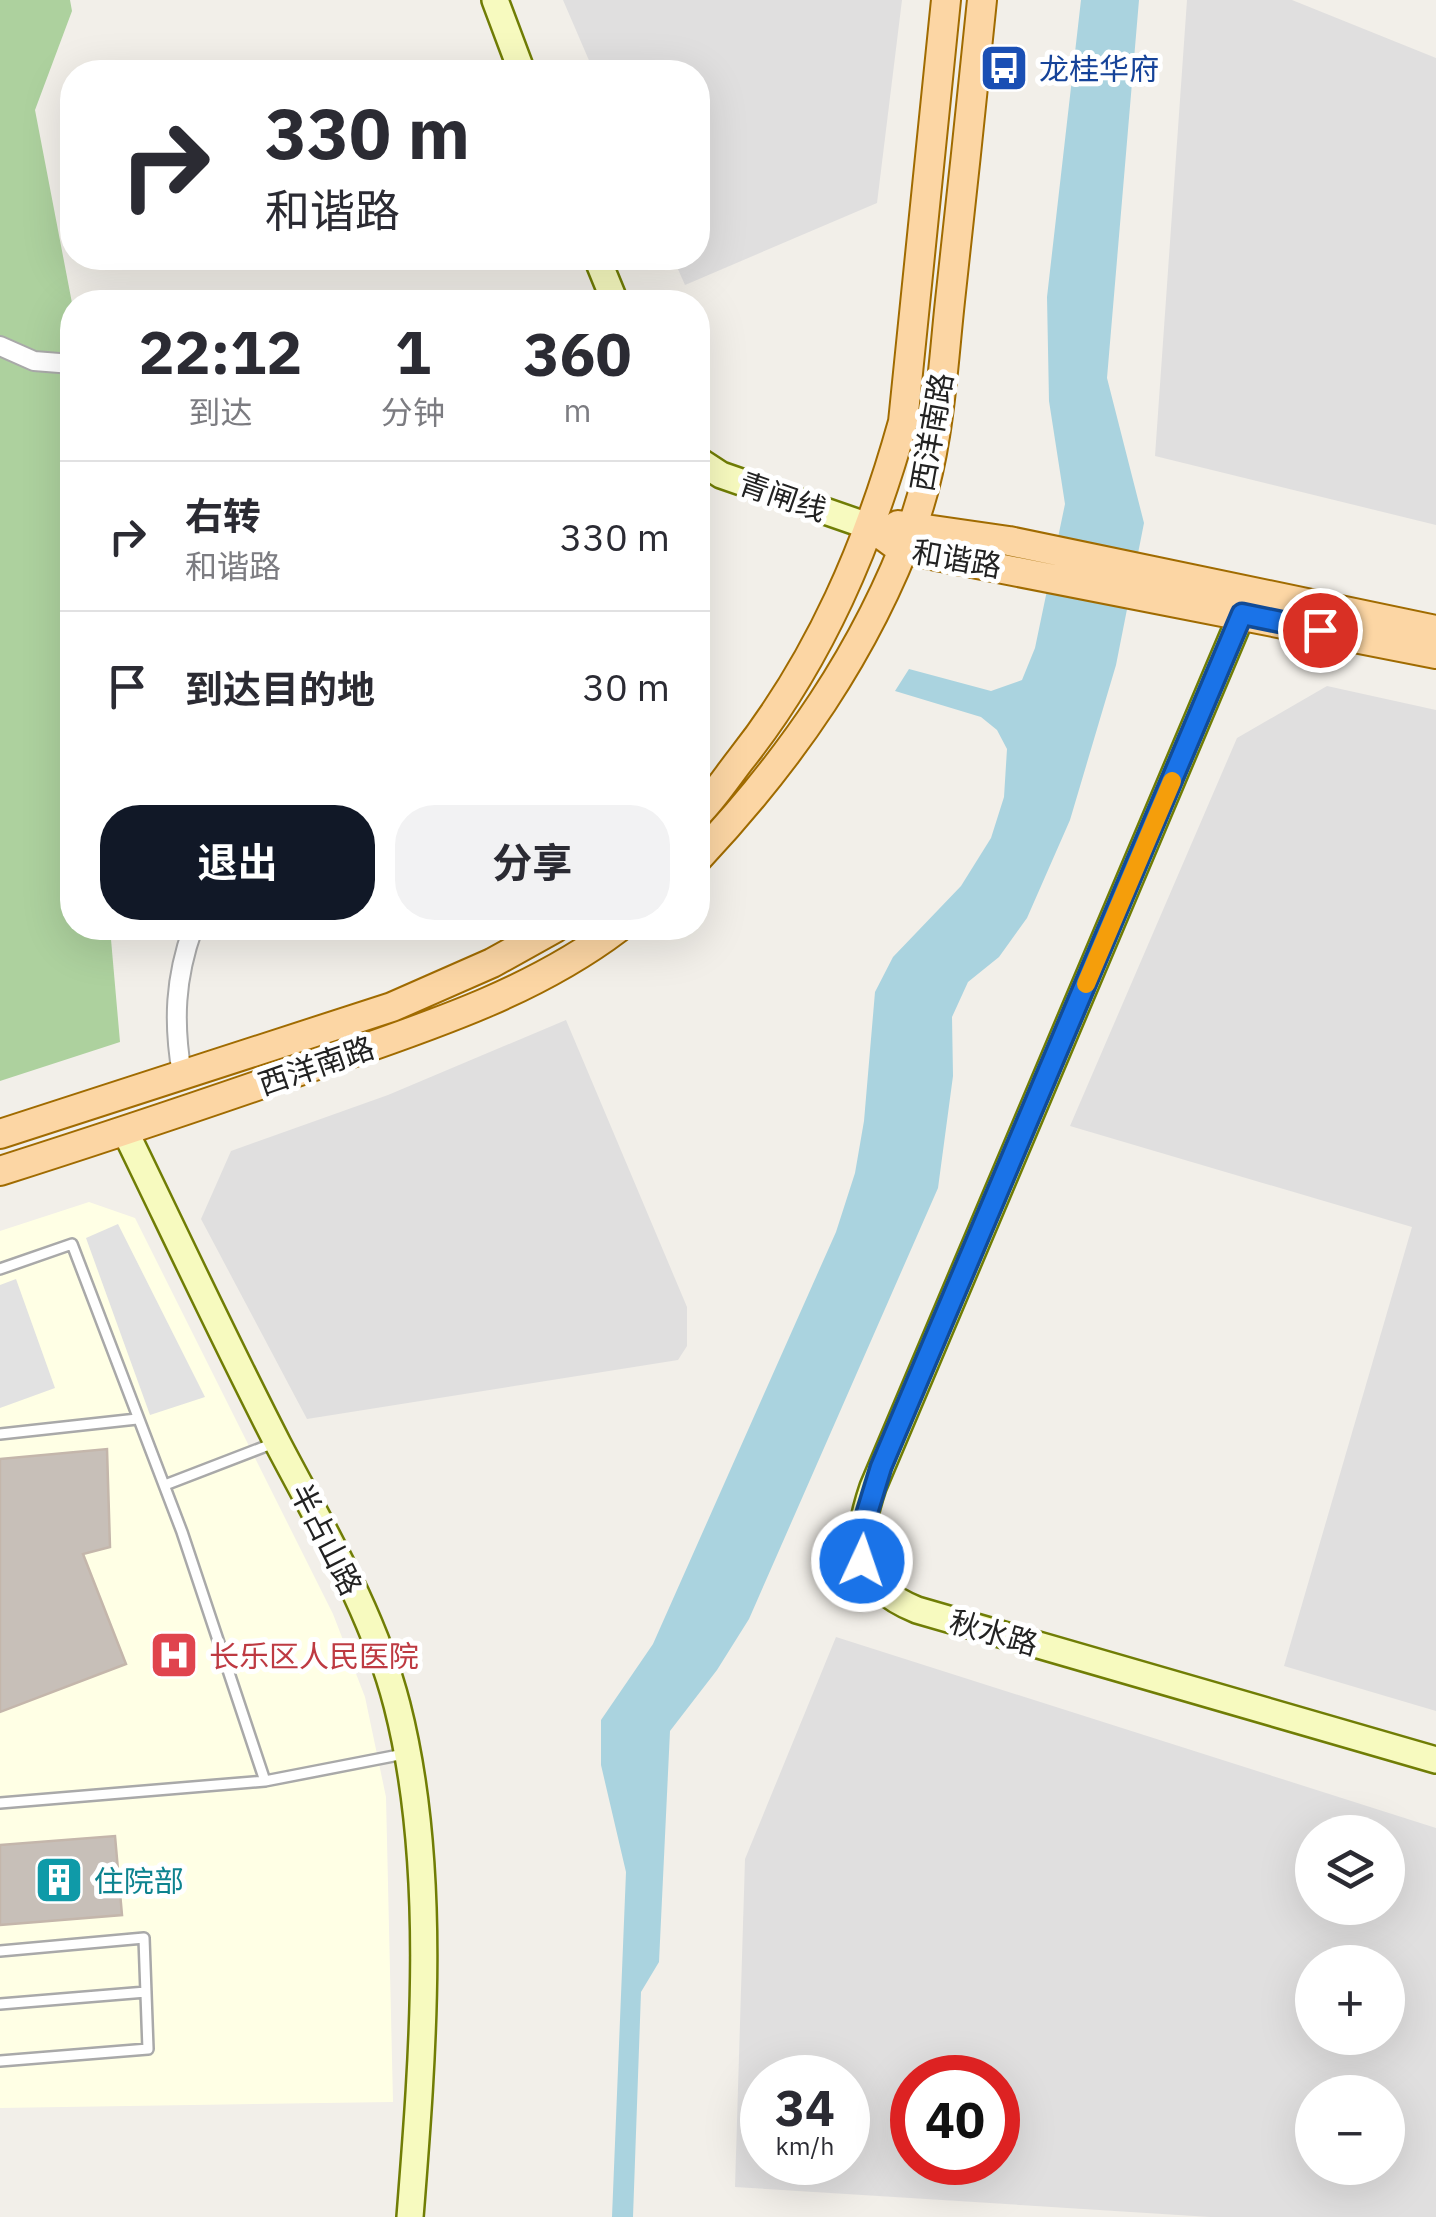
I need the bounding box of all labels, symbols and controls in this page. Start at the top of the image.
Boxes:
bus stop icon: 龙桂华府 [978,42,1030,94]
place label: 龙桂华府 [1039,49,1159,88]
text: 330 m [265,87,470,178]
icon: right [100,100,230,230]
text: 和谐路 [265,181,400,239]
text: 22:12 [139,312,302,391]
text: 1 [395,312,431,391]
text: 360 [523,314,631,393]
street label: 西洋南路 [901,370,961,494]
text: m [563,389,591,431]
text: 到达 [188,391,252,433]
text: 分钟 [381,391,445,433]
street label: 青闸线 [734,463,832,529]
text: 右转 [185,491,261,540]
icon: right [100,509,155,564]
text: 330 m [559,512,670,561]
street label: 和谐路 [909,531,1005,585]
text: 和谐路 [185,545,281,587]
pin [1278,588,1363,673]
icon: arrive [1293,603,1348,658]
icon: arrive [100,659,155,714]
text: 30 m [582,662,670,711]
text: 到达目的地 [185,664,375,713]
button: 退出 [100,805,375,920]
button: 分享 [395,805,670,920]
street label: 西洋南路 [253,1027,379,1103]
street label: 半占山路 [282,1477,372,1601]
position arrow [810,1509,914,1613]
street label: 秋水路 [945,1601,1043,1663]
hospital icon: 长乐区人民医院 [148,1629,200,1681]
place label: 长乐区人民医院 [209,1636,419,1675]
map controls [1295,1815,1405,2185]
button: layers [1295,1815,1405,1925]
building icon: 住院部 [33,1854,85,1906]
place label: 住院部 [94,1861,184,1900]
button: + [1295,1945,1405,2055]
speed limit sign: 40 [890,2055,1020,2185]
text: 34 [775,2075,835,2140]
button: − [1295,2075,1405,2185]
text: km/h [776,2129,834,2162]

